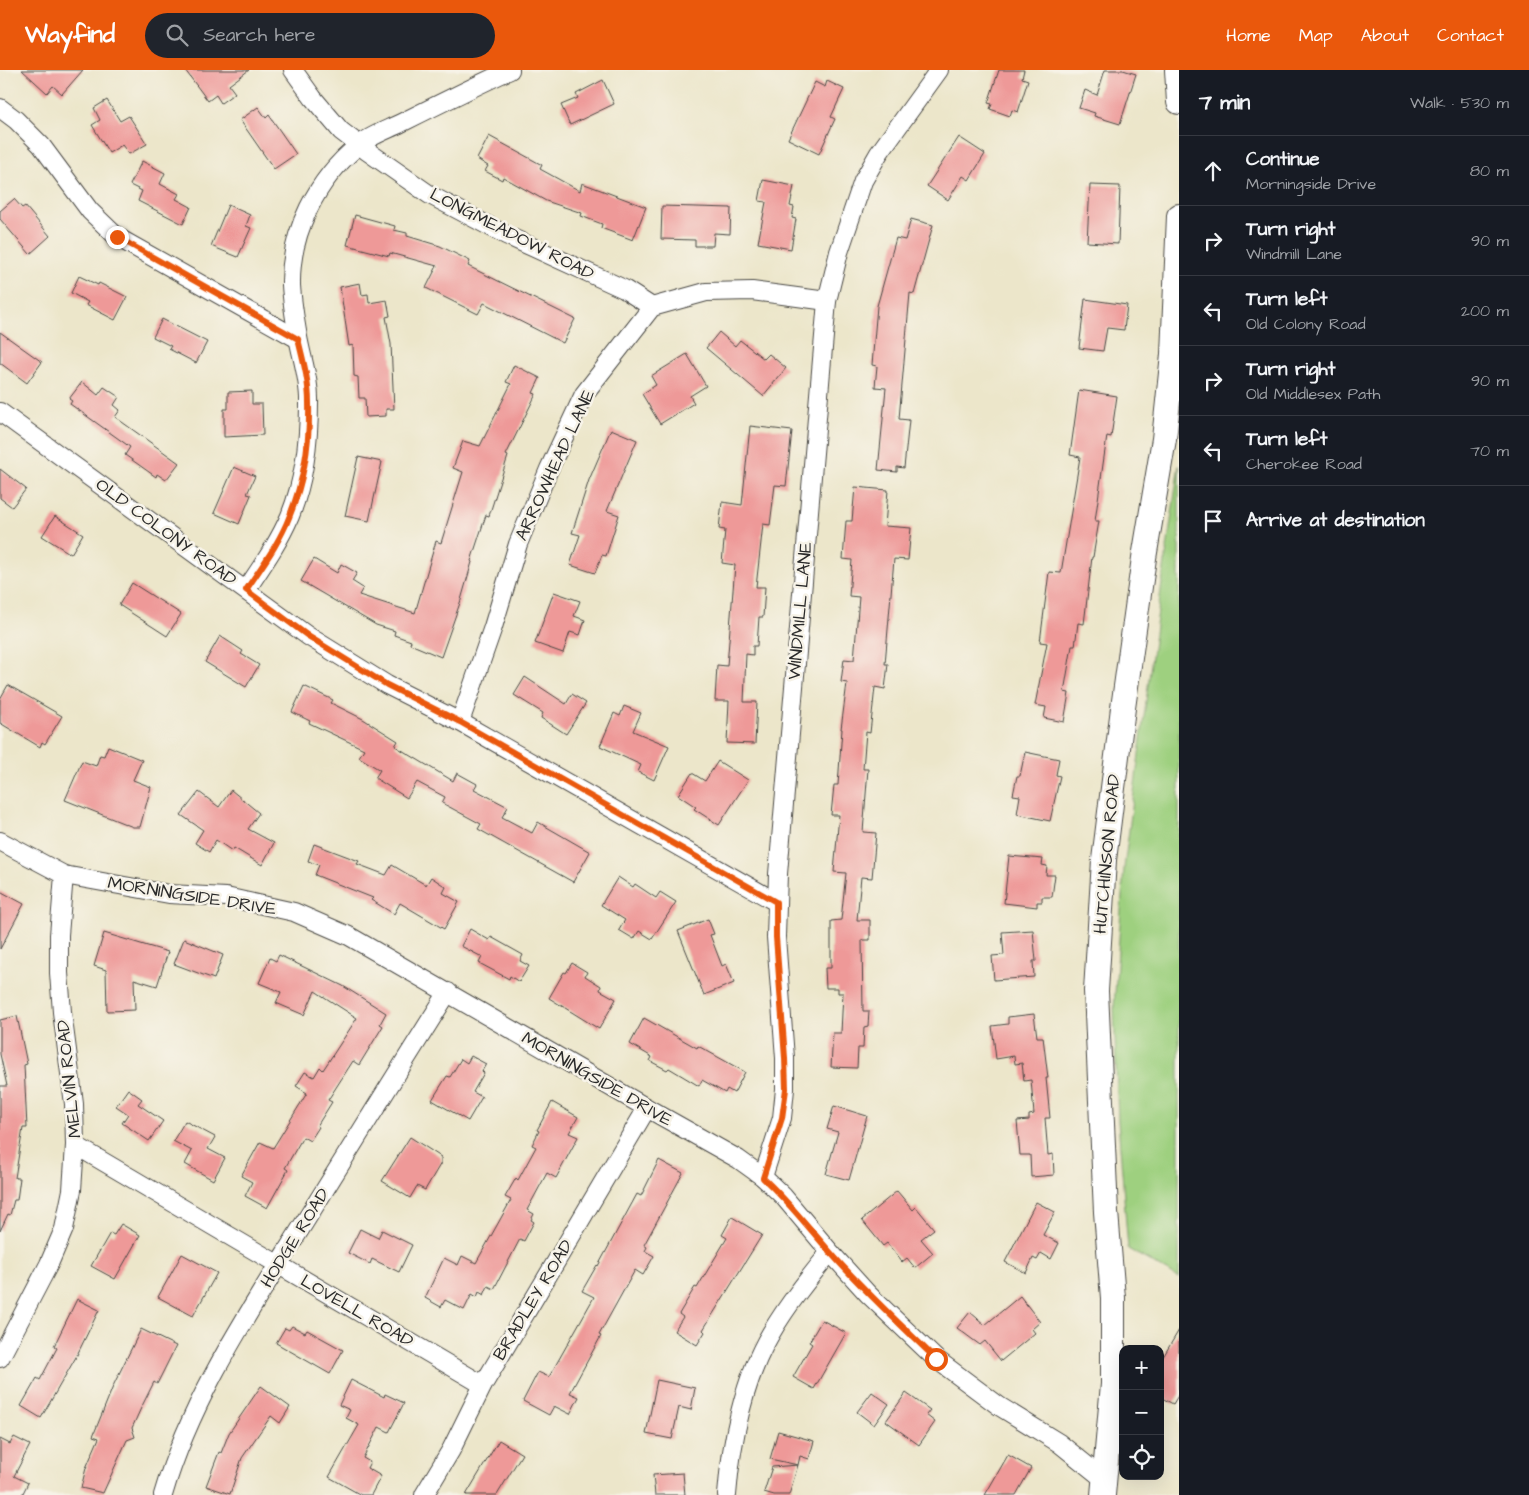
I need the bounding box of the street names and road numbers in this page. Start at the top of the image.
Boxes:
street label: LONGMEADOW ROAD [426,182,599,286]
street label: ARROWHEAD LANE [509,385,601,545]
street label: OLD COLONY ROAD [90,472,242,592]
street label: WINDMILL LANE [782,541,819,681]
street label: HUTCHINSON ROAD [1088,773,1126,935]
street label: MORNINGSIDE DRIVE [106,870,279,922]
street label: MELVIN ROAD [50,1018,88,1139]
street label: MORNINGSIDE DRIVE [517,1026,677,1133]
street label: HODGE ROAD [254,1183,336,1293]
street label: BRADLEY ROAD [487,1235,579,1365]
street label: LOVELL ROAD [296,1269,418,1354]

